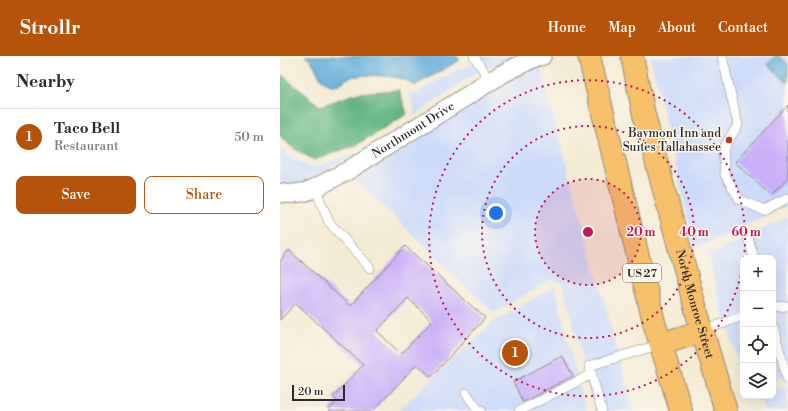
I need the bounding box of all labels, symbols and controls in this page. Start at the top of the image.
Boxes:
text: Strollr [20,16,81,40]
text: Home [548,19,586,37]
text: Map [608,19,636,37]
text: About [658,19,696,37]
text: Contact [718,19,768,37]
text: Nearby [16,71,75,93]
street label: Northmont Drive [369,99,457,162]
text: Taco Bell [54,119,120,138]
place label: Baymont Inn and Suites Tallahassee [623,126,721,155]
text: 1 [26,129,32,145]
text: 50 m [234,129,264,145]
marker: Baymont Inn and Suites Tallahassee [724,135,734,145]
text: Restaurant [54,138,119,154]
button: Save [16,176,136,214]
button: Share [144,176,264,214]
your location [486,203,506,223]
centre of rings [581,225,595,239]
text: 20 m [626,225,656,240]
text: 40 m [679,225,709,240]
text: 60 m [731,225,761,240]
street label: North Monroe Street [672,248,717,361]
map controls [740,255,776,399]
button: + [740,255,776,291]
road number: US 27 [623,264,661,282]
button: − [740,291,776,327]
button: locate [740,327,776,363]
pin: 1 [502,338,528,368]
button: layers [740,363,776,399]
scale bar [292,383,345,402]
text: 20 m [298,385,323,399]

